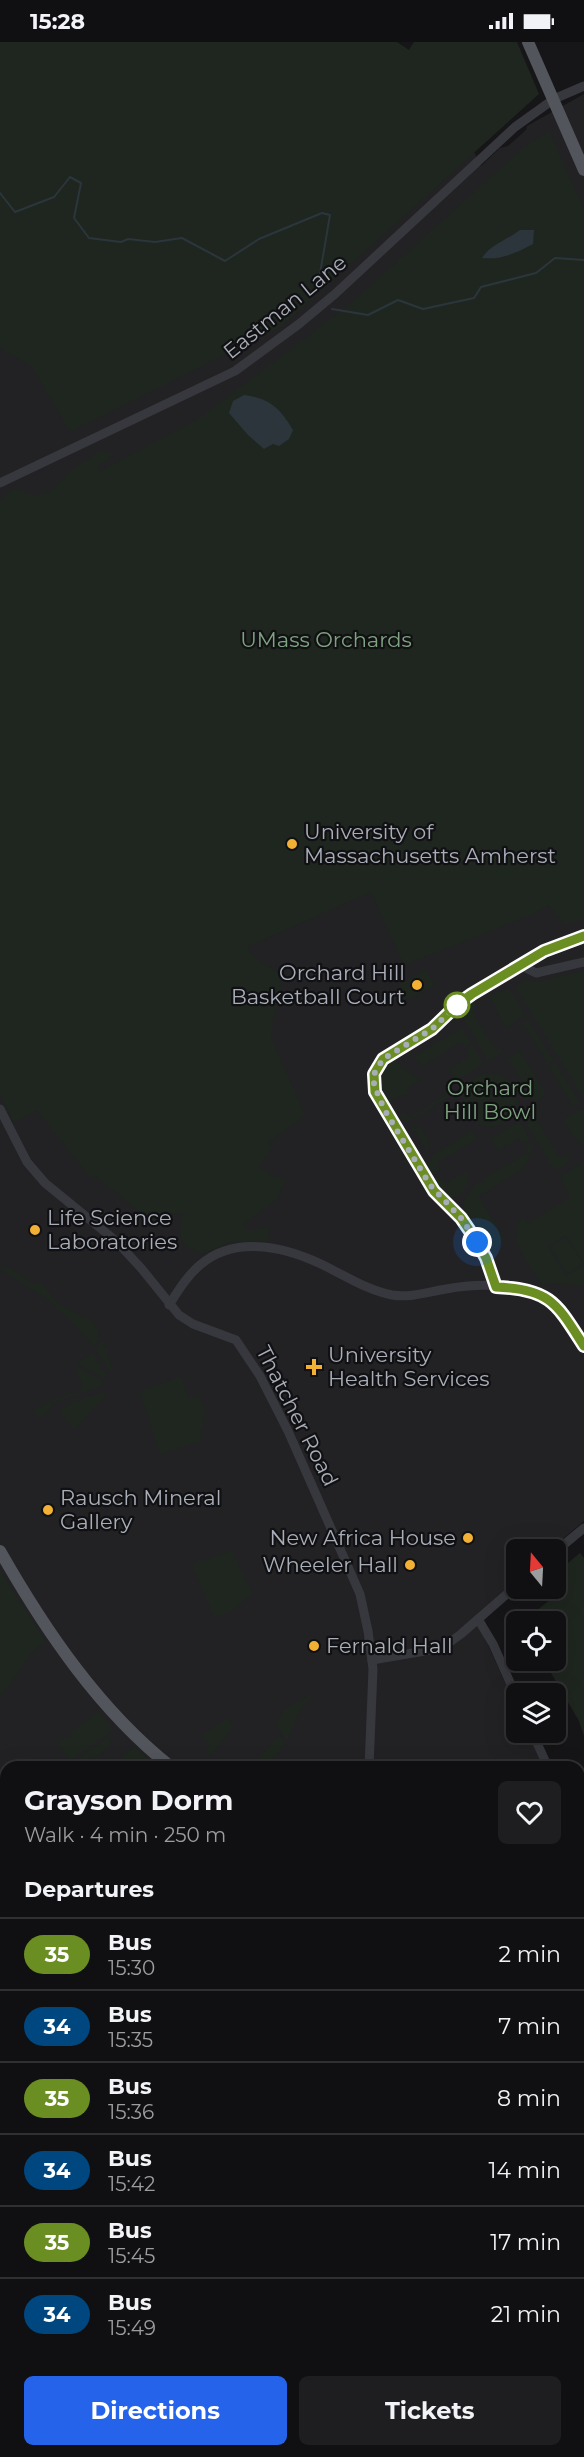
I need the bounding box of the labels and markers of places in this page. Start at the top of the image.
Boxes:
place label: University of Massachusetts Amherst [304,819,556,868]
marker: University of Massachusetts Amherst [285,837,299,851]
place label: Orchard Hill Basketball Court [231,960,405,1009]
marker: Orchard Hill Basketball Court [410,978,424,992]
unlabelled marker [444,992,470,1018]
place label: Life Science Laboratories [47,1205,177,1254]
marker: Life Science Laboratories [28,1223,42,1237]
place label: University Health Services [328,1342,489,1391]
marker: University Health Services [305,1358,323,1376]
place label: Rausch Mineral Gallery [60,1485,221,1534]
marker: Rausch Mineral Gallery [41,1503,55,1517]
place label: New Africa House [269,1525,456,1550]
marker: New Africa House [461,1531,475,1545]
place label: Wheeler Hall [262,1552,398,1577]
marker: Wheeler Hall [403,1558,417,1572]
place label: Fernald Hall [326,1633,453,1658]
marker: Fernald Hall [307,1639,321,1653]

